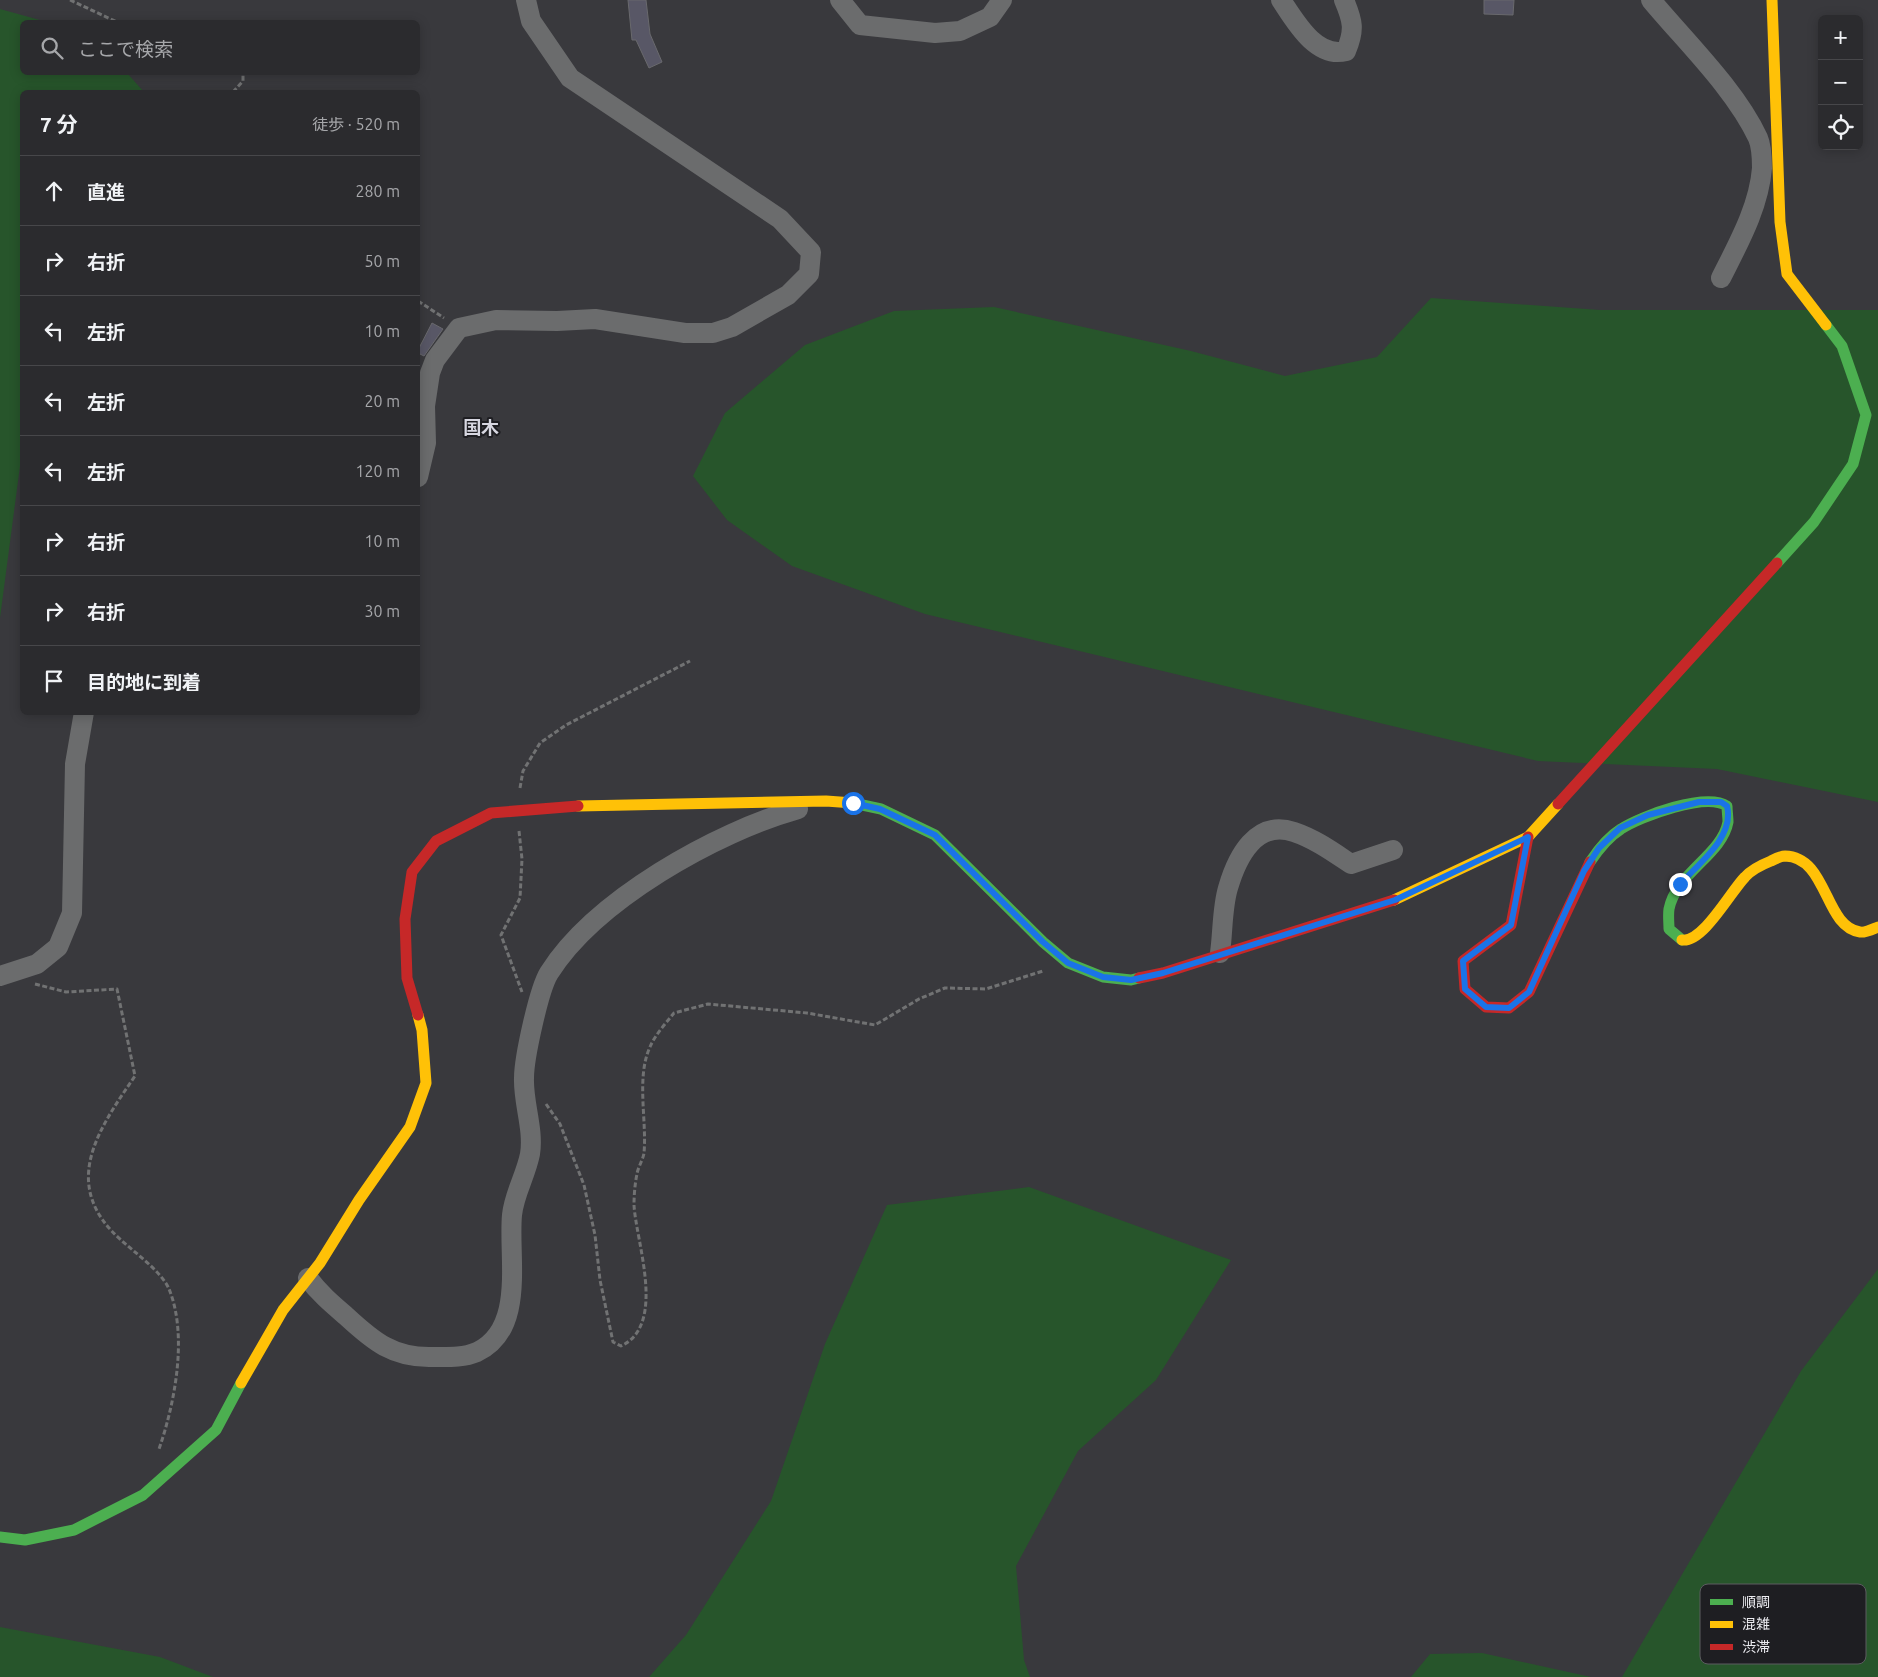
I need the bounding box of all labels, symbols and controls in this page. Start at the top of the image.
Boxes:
map controls [1818,15,1863,150]
button: + [1818,15,1863,60]
search box [20,20,420,75]
icon: search [38,34,66,62]
text: ここで検索 [78,38,173,60]
button: − [1818,60,1863,105]
button: locate [1818,105,1863,150]
text: 7 分 [40,112,78,136]
text: 徒歩 · 520 m [312,115,400,133]
icon: ahead [40,177,68,205]
text: 直進 [87,181,125,203]
text: 280 m [355,182,400,200]
icon: right [40,247,68,275]
text: 右折 [87,251,125,273]
text: 50 m [364,252,400,270]
icon: left [40,317,68,345]
text: 左折 [87,321,125,343]
text: 10 m [364,322,400,340]
icon: left [40,387,68,415]
text: 左折 [87,391,125,413]
text: 20 m [364,392,400,410]
district label: 国木 [463,417,499,437]
icon: left [40,457,68,485]
text: 左折 [87,461,125,483]
text: 120 m [355,462,400,480]
icon: right [40,527,68,555]
text: 右折 [87,531,125,553]
text: 10 m [364,532,400,550]
icon: right [40,597,68,625]
text: 右折 [87,601,125,623]
text: 30 m [364,602,400,620]
icon: arrive [40,667,68,695]
text: 目的地に到着 [87,671,201,693]
route start [842,792,865,815]
route end [1669,873,1692,896]
legend [1700,1584,1866,1664]
text: 順調 [1742,1594,1770,1610]
text: 混雑 [1742,1616,1770,1632]
text: 渋滞 [1742,1639,1770,1655]

